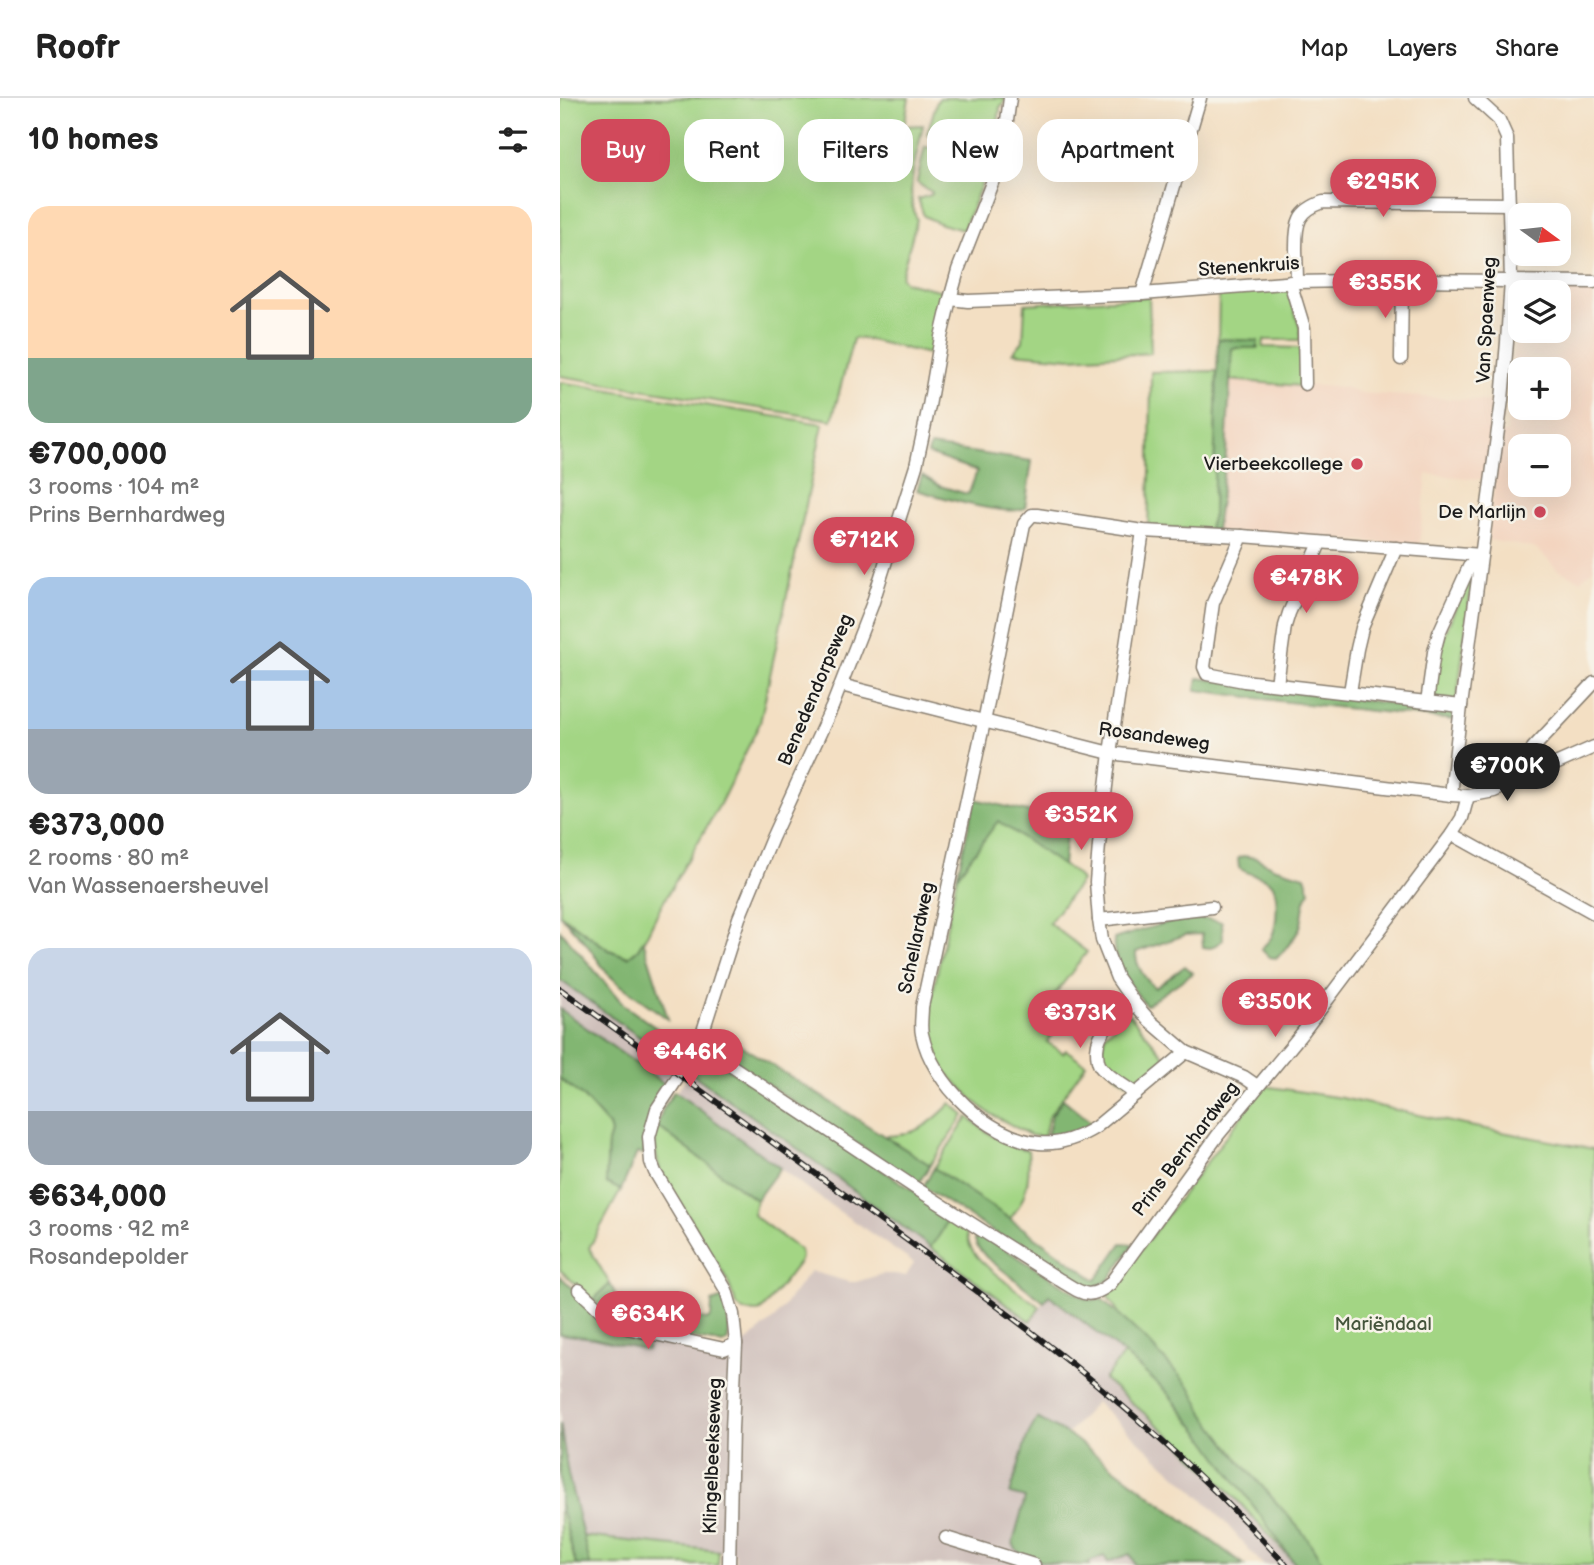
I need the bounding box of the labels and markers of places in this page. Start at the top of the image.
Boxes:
pin: €295K [1334,159,1432,219]
pin: €355K [1336,260,1434,320]
place label: Vierbeekcollege [1204,453,1343,476]
marker: Vierbeekcollege [1349,456,1365,472]
place label: De Marlijn [1438,501,1526,524]
marker: De Marlijn [1532,504,1548,520]
pin: €712K [815,518,913,577]
pin: €478K [1257,556,1355,615]
pin: €700K [1458,744,1556,803]
pin: €352K [1032,792,1130,852]
pin: €350K [1226,979,1324,1039]
pin: €373K [1031,990,1129,1050]
pin: €446K [641,1030,739,1089]
pin: €634K [599,1292,697,1351]

